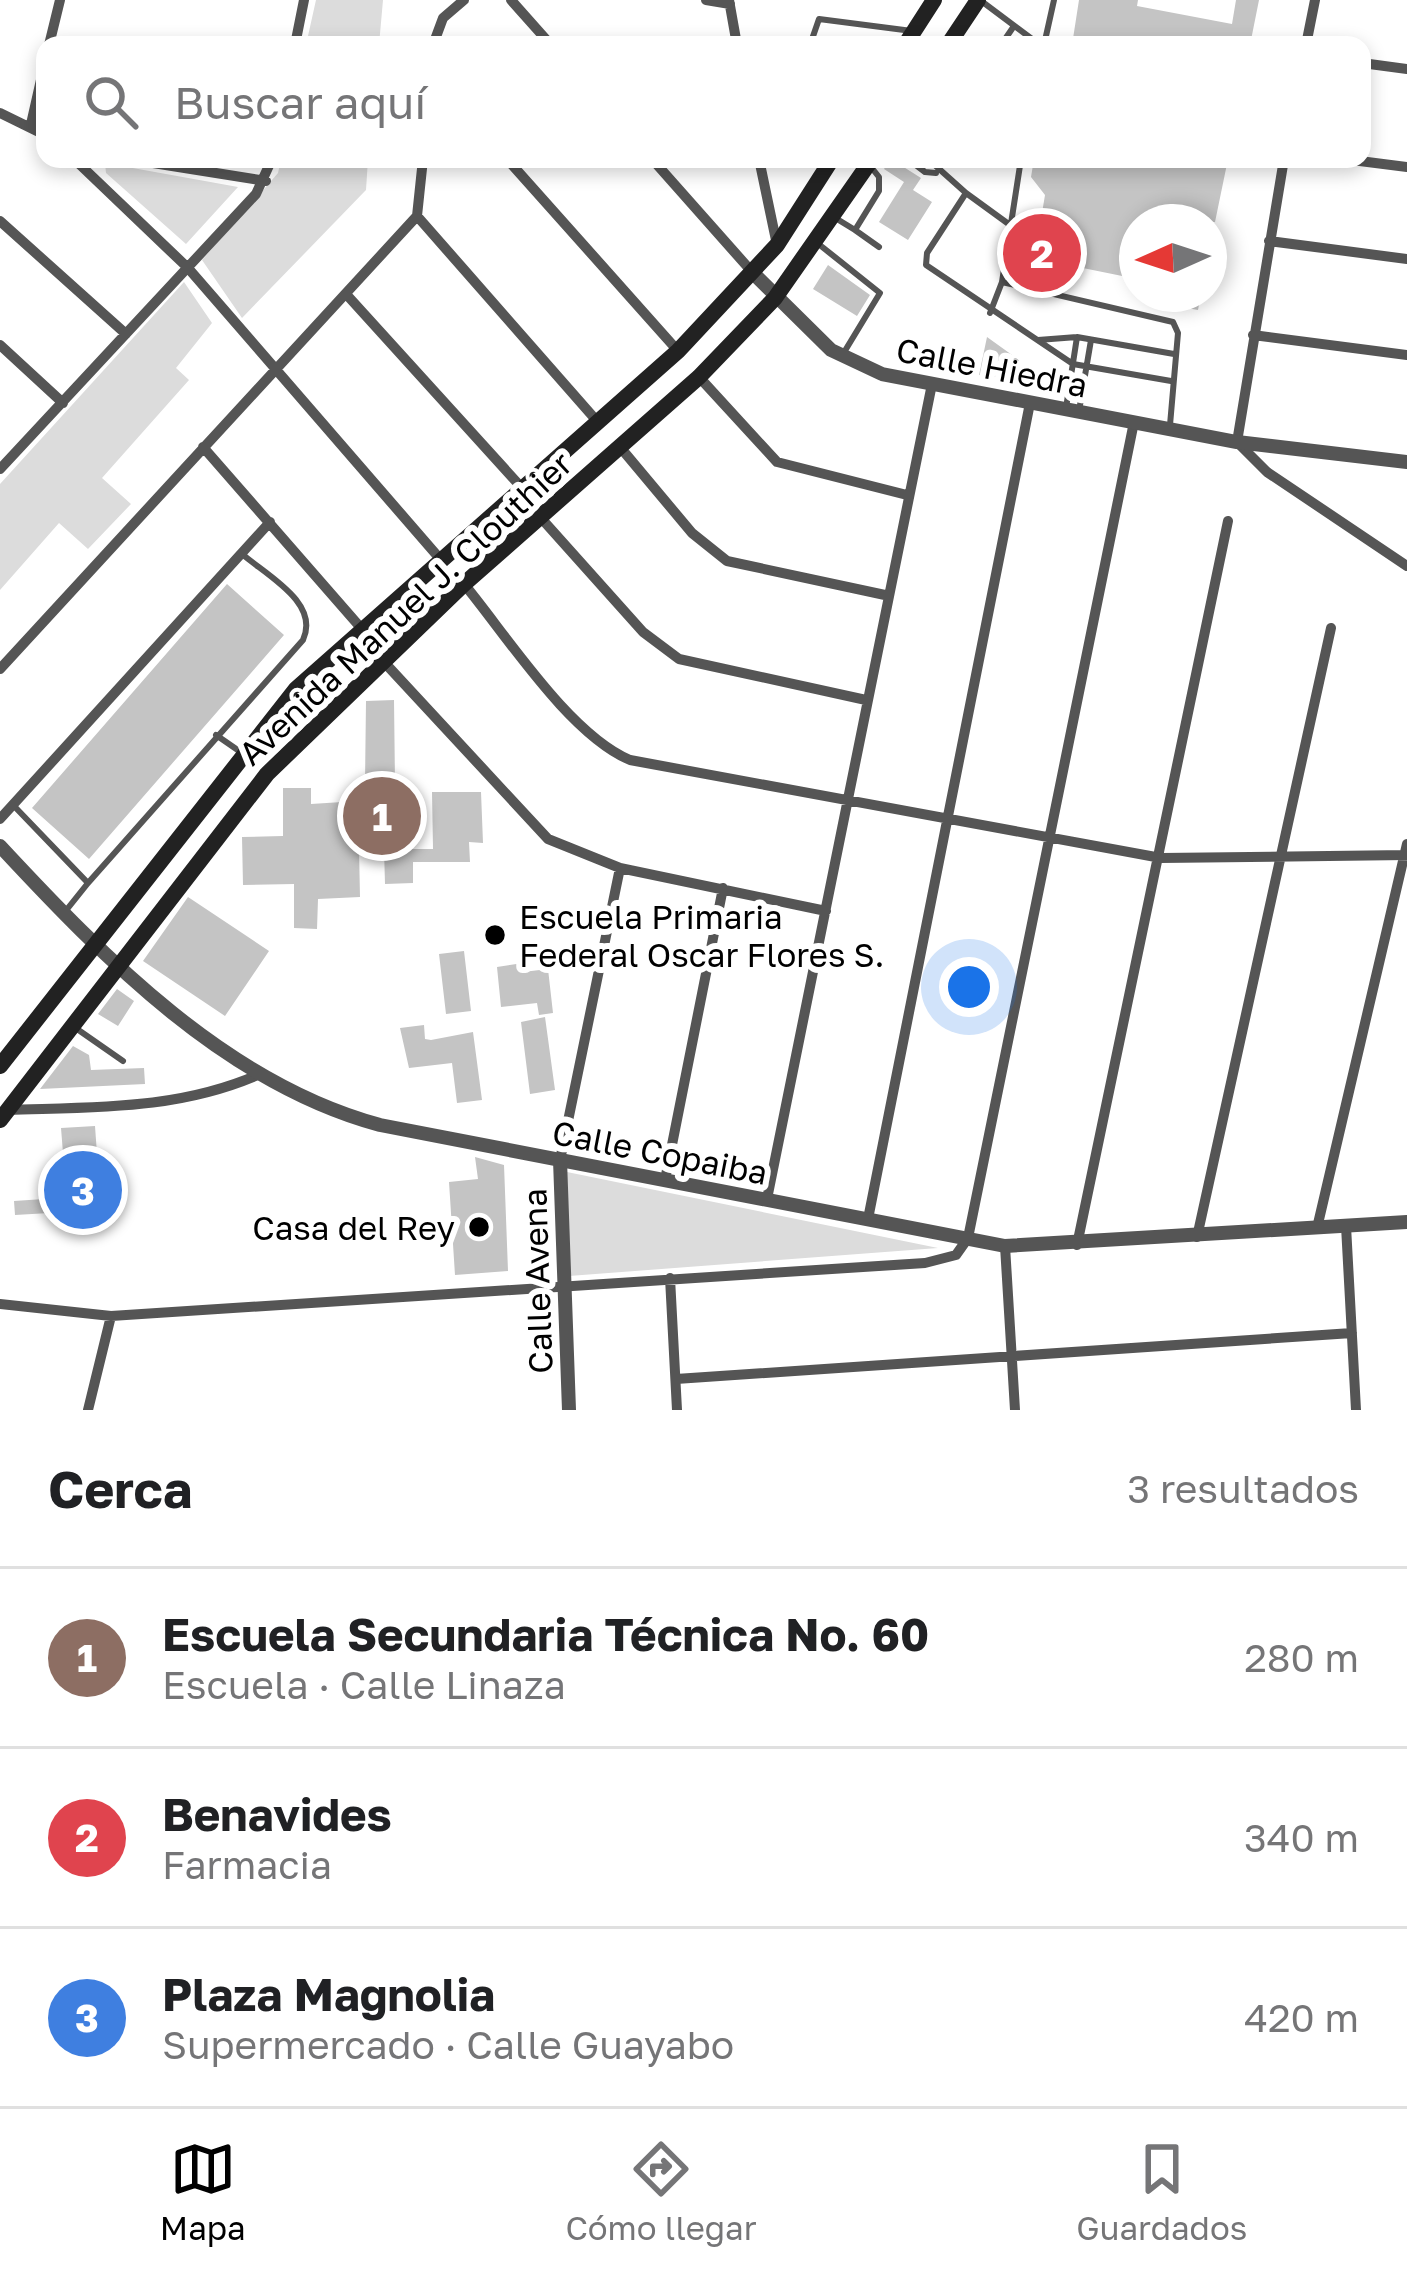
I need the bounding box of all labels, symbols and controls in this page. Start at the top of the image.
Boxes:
search box [36,36,1371,168]
icon: search [78,69,144,135]
text: Buscar aquí [174,75,426,129]
north arrow [1119,204,1227,312]
pin: 2 [1003,208,1081,298]
street label: Calle Hiedra [893,329,1091,405]
street label: Avenida Manuel J. Clouthier [230,443,580,773]
pin: 1 [343,771,421,861]
place label: Escuela Primaria Federal Oscar Flores S. [519,897,884,974]
marker: Escuela Primaria Federal Oscar Flores S. [482,922,508,948]
your location [939,957,999,1017]
street label: Calle Copaiba [549,1112,771,1192]
pin: 3 [44,1145,122,1235]
street label: Calle Avena [514,1188,560,1374]
place label: Casa del Rey [252,1208,455,1247]
marker: Casa del Rey [466,1214,492,1240]
text: Cerca [48,1458,192,1519]
text: 3 resultados [1127,1465,1359,1512]
text: Escuela Secundaria Técnica No. 60 [162,1607,929,1661]
text: 1 [77,1634,97,1681]
text: 280 m [1244,1634,1359,1681]
text: Escuela · Calle Linaza [162,1661,566,1708]
text: Benavides [162,1787,392,1841]
text: 2 [75,1814,99,1861]
text: 340 m [1244,1814,1359,1861]
text: Farmacia [162,1841,332,1888]
text: Plaza Magnolia [162,1967,495,2021]
text: 3 [75,1994,99,2041]
text: 420 m [1244,1994,1359,2041]
text: Supermercado · Calle Guayabo [162,2021,734,2068]
tab: Mapa [160,2136,246,2247]
tab: Cómo llegar [565,2136,757,2247]
tab: Guardados [1076,2136,1247,2247]

